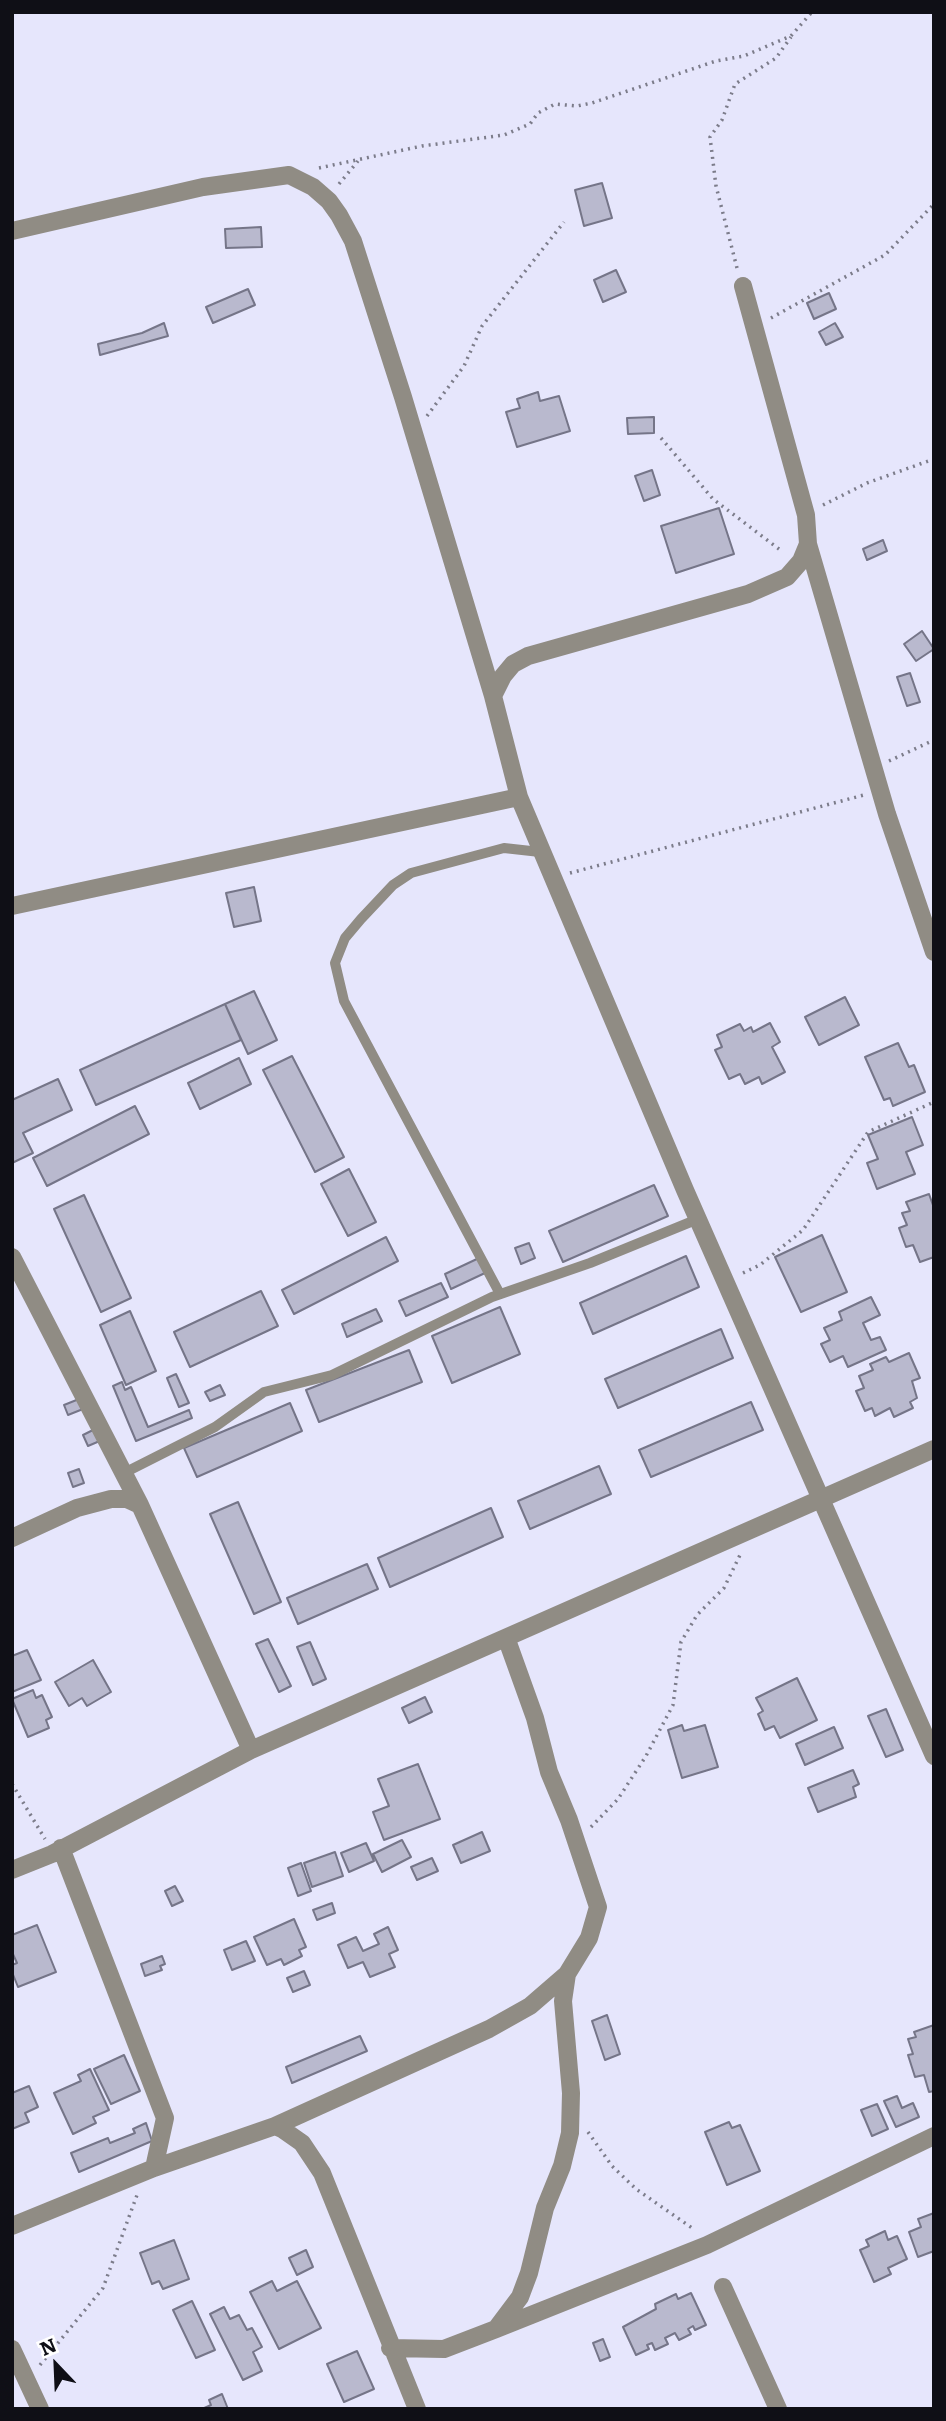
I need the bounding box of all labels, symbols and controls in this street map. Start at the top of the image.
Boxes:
north arrow [21,2330,91,2400]
text: N [35,2330,61,2362]

